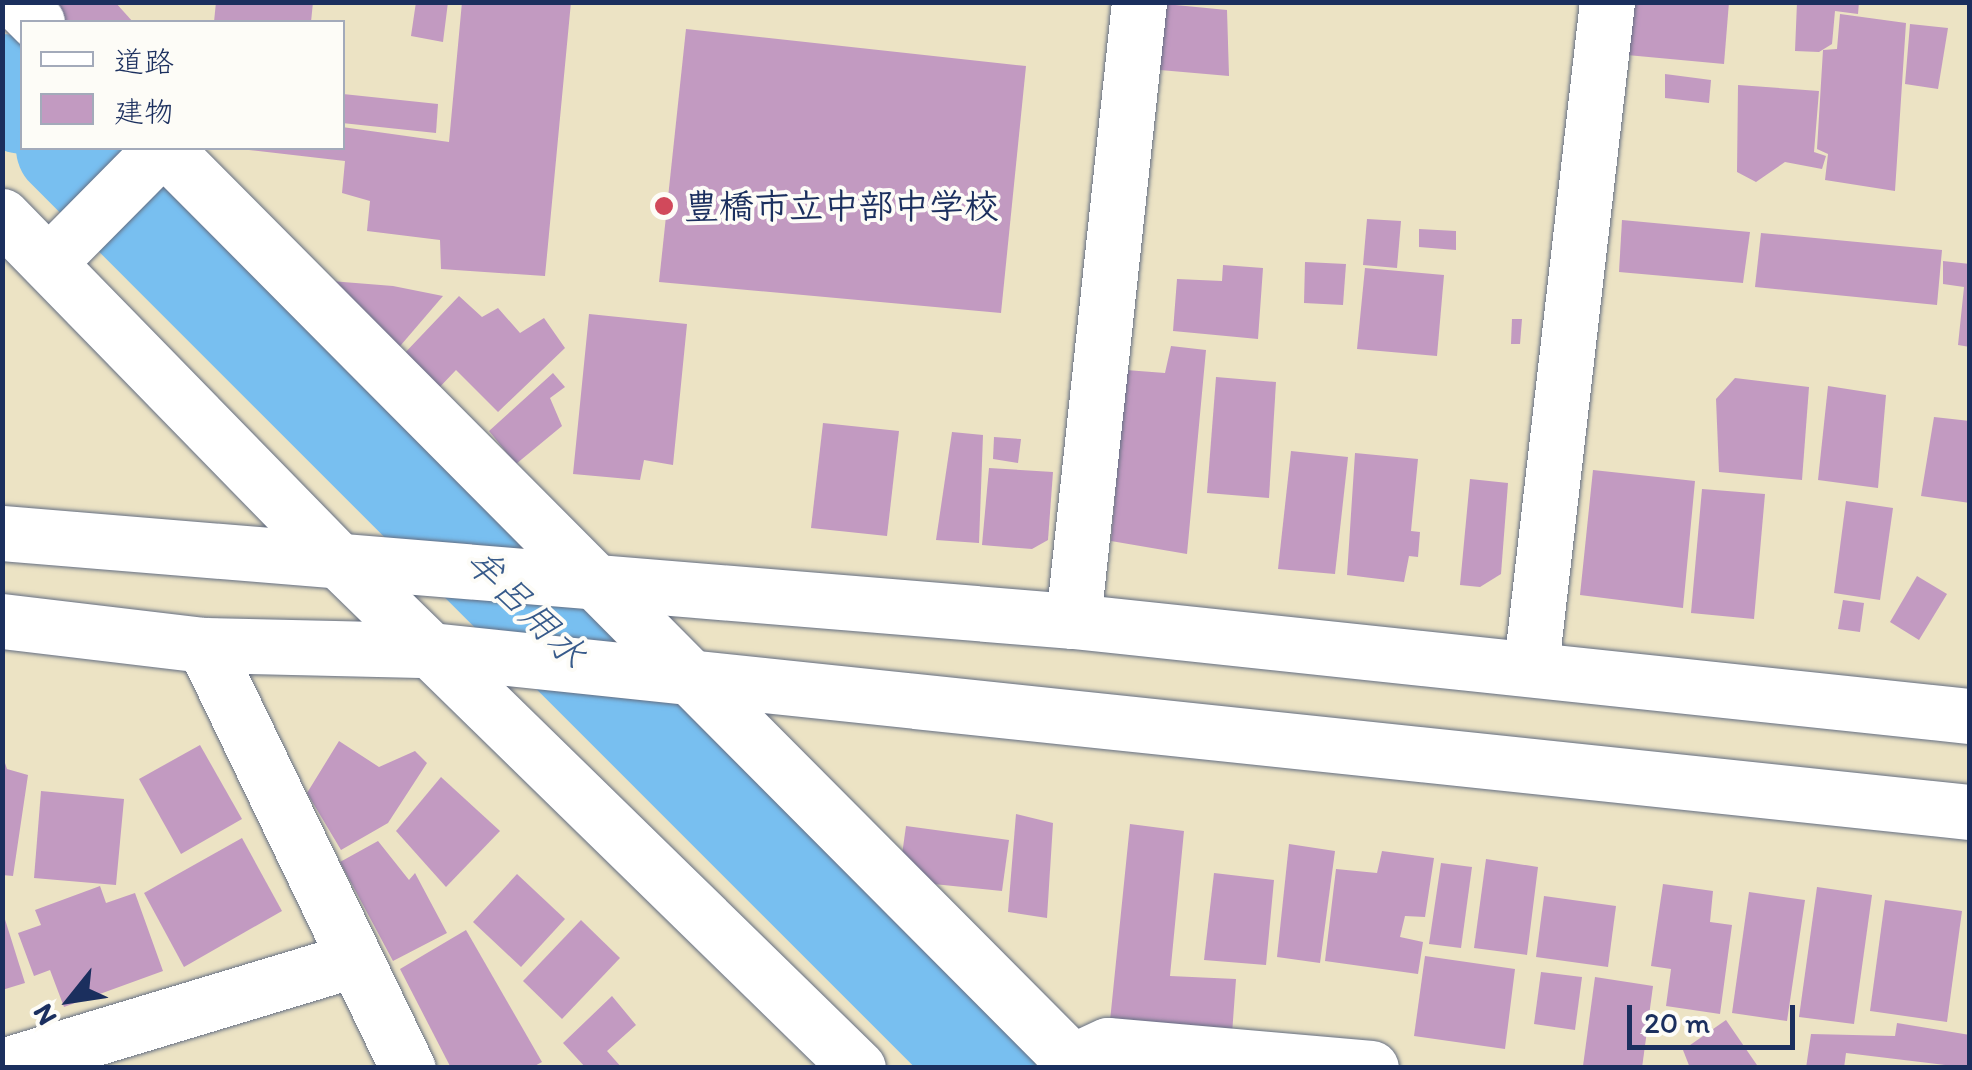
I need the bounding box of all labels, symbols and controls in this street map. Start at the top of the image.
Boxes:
legend [20,20,345,150]
text: 道路 [114,43,174,80]
text: 建物 [114,93,174,130]
place label: 豊橋市立中部中学校 [684,185,999,227]
marker: 豊橋市立中部中学校 [653,195,675,217]
water label: 牟呂用水 [456,538,596,678]
north arrow [20,950,120,1050]
scale bar [1632,985,1800,1047]
text: N [25,998,63,1032]
text: 20 m [1644,1004,1710,1041]

